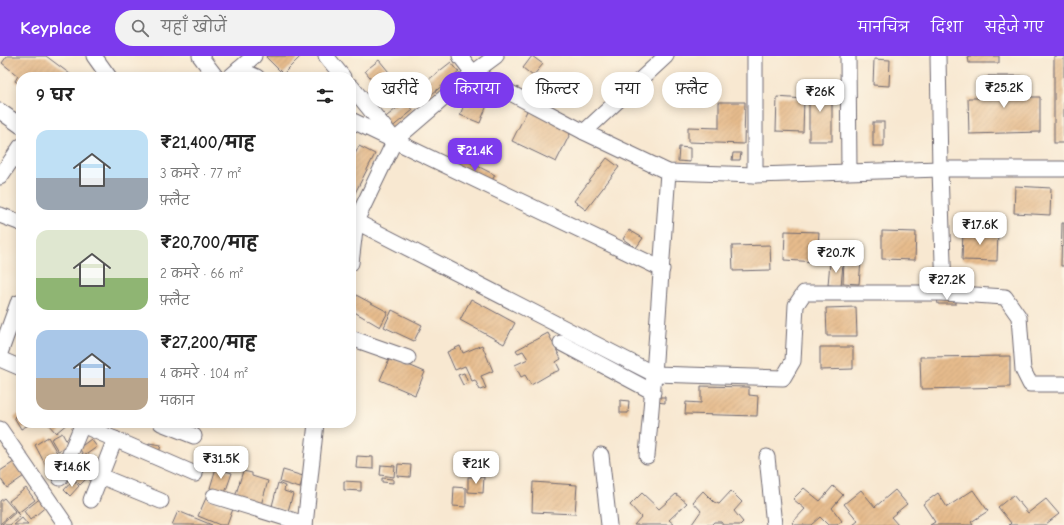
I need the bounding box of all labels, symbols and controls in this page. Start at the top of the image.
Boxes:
search box [115,10,395,46]
text: Keyplace [20,17,91,39]
icon: search [129,17,151,39]
text: यहाँ खोजें [161,18,227,36]
text: मानचित्र [858,19,909,36]
text: दिशा [931,19,963,36]
text: सहेजे गए [985,19,1044,36]
chip: खरीदें [368,72,432,108]
chip: किराया [440,72,514,108]
chip: फ़िल्टर [522,72,593,108]
chip: नया [601,72,654,108]
chip: फ़्लैट [662,72,722,108]
pin: ₹25.2K [971,75,1037,109]
pin: ₹26K [796,79,844,113]
text: ₹25.2K [985,80,1023,95]
text: ₹26K [805,84,835,99]
icon: filters [314,85,336,107]
text: 9 घर [36,86,74,105]
text: ₹21,400/माह [160,133,255,152]
pin: ₹21.4K [442,138,508,172]
text: ₹21.4K [457,143,493,158]
icon: home [68,146,116,194]
text: 3 कमरे · 77 m² [160,166,241,181]
text: फ़्लैट [160,193,190,208]
pin: ₹17.6K [947,212,1013,246]
text: ₹17.6K [962,217,998,232]
text: ₹20,700/माह [160,233,258,252]
pin: ₹20.7K [803,240,869,274]
text: ₹20.7K [817,245,855,260]
icon: home [68,246,116,294]
text: 2 कमरे · 66 m² [160,266,243,281]
pin: ₹27.2K [914,267,980,301]
text: ₹27.2K [928,272,966,287]
text: फ़्लैट [160,293,190,308]
text: ₹27,200/माह [160,333,256,352]
icon: home [68,346,116,394]
text: 4 कमरे · 104 m² [160,366,248,381]
text: मकान [160,393,194,408]
pin: ₹31.5K [188,446,254,480]
text: ₹31.5K [202,451,240,466]
pin: ₹21K [452,451,500,485]
pin: ₹14.6K [39,454,105,488]
text: ₹21K [462,456,490,471]
text: ₹14.6K [54,459,90,474]

